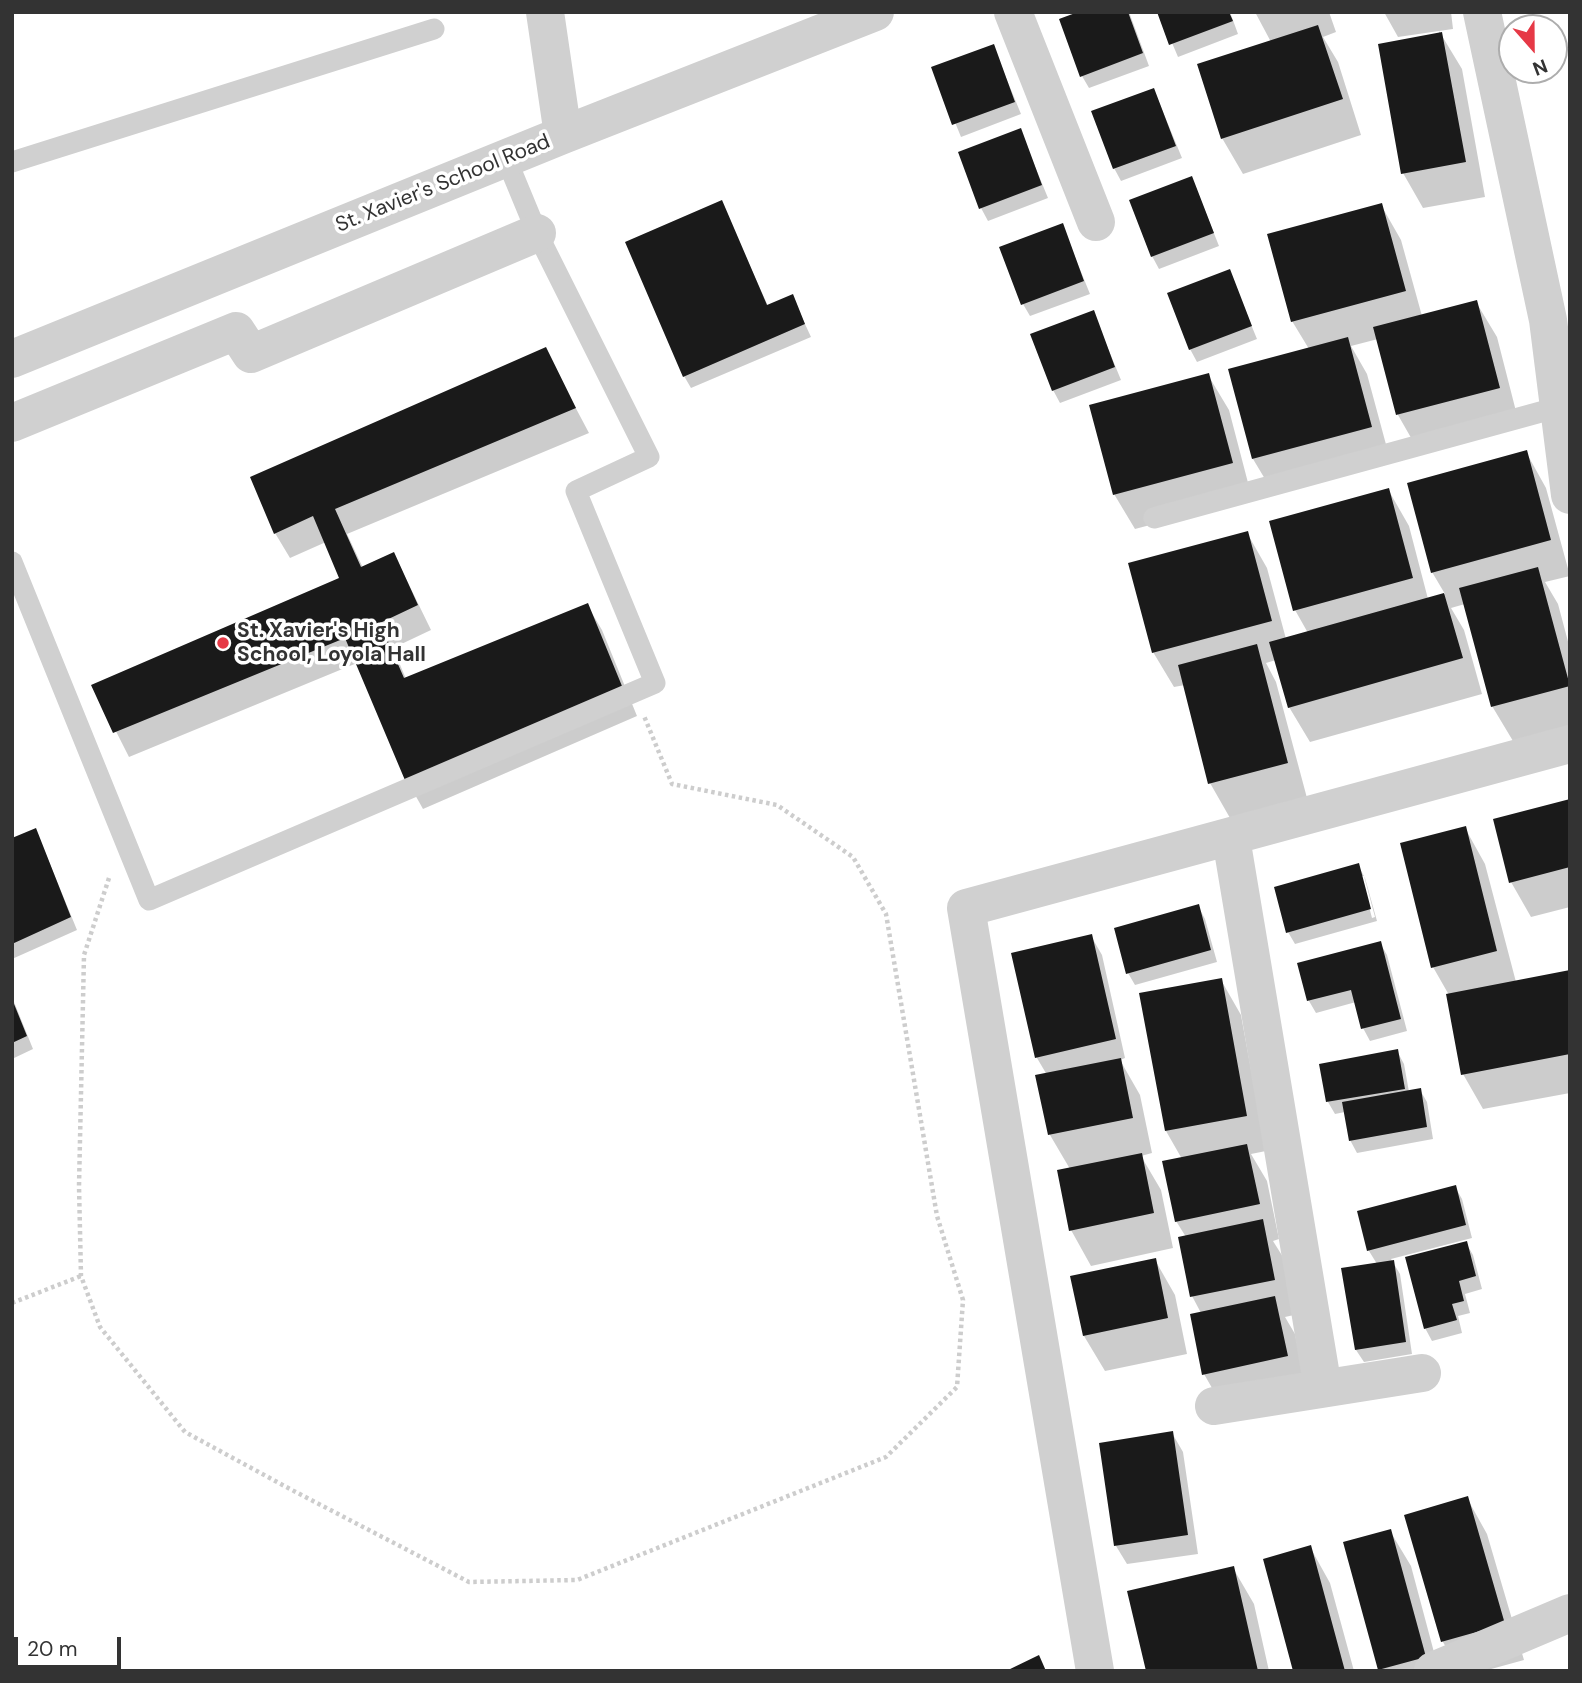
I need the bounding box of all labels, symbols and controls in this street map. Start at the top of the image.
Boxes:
north arrow [1498,14,1568,84]
text: N [1529,53,1551,81]
street label: St. Xavier's School Road [332,129,554,239]
place label: St. Xavier's High School, Loyola Hall [237,618,426,668]
marker: St. Xavier's High School, Loyola Hall [215,635,231,651]
scale bar [18,1624,124,1668]
text: 20 m [27,1635,78,1663]

